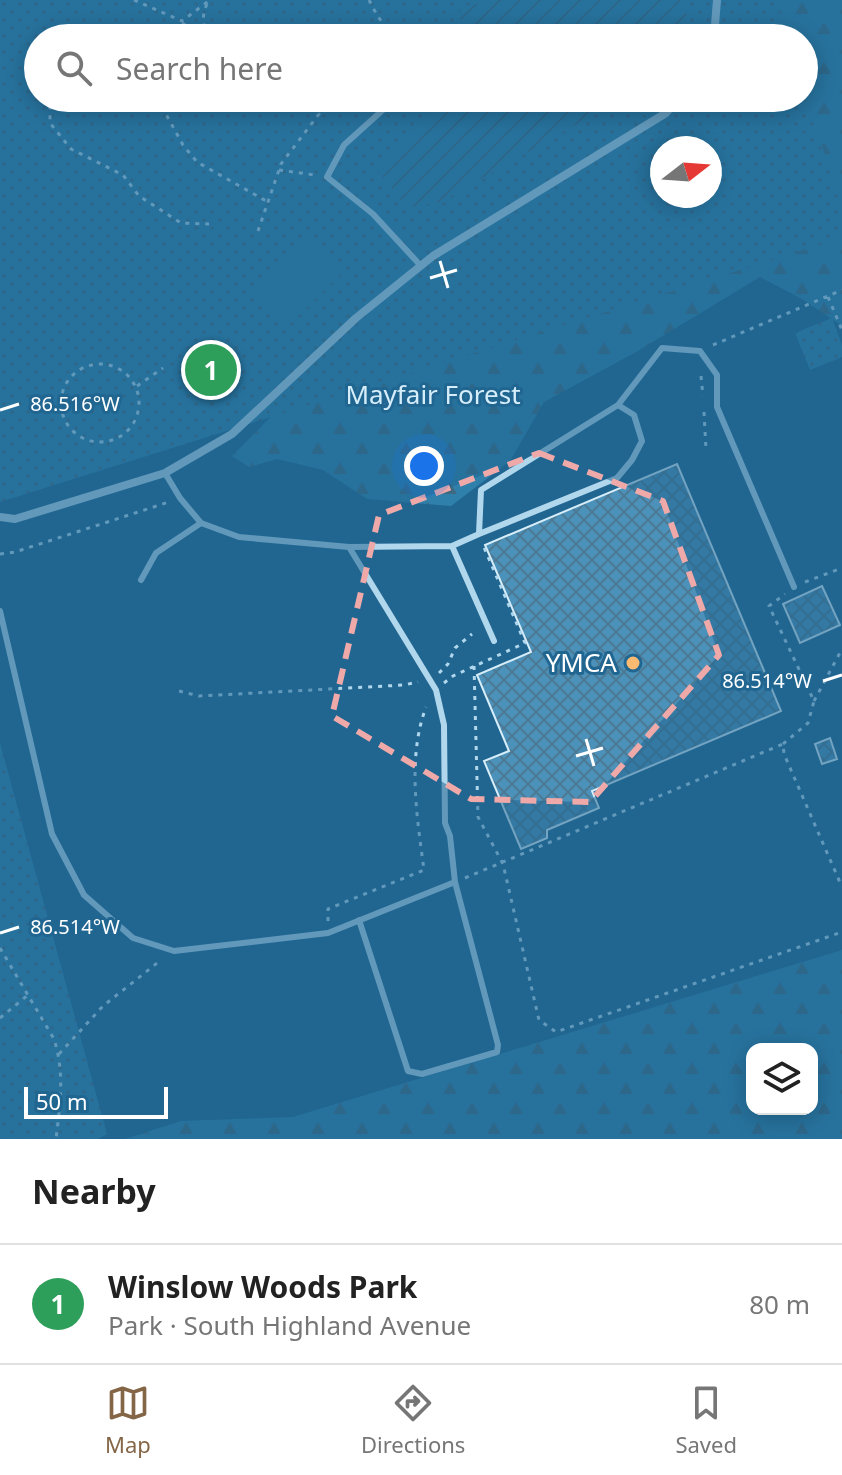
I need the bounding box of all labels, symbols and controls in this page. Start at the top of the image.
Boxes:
search box [24,24,818,112]
icon: search [52,46,96,90]
text: Search here [116,48,283,89]
north arrow [650,136,722,208]
pin: 1 [185,340,237,400]
park label: Mayfair Forest [345,376,521,412]
text: 86.516°W [30,390,120,417]
your location [404,446,444,486]
place label: YMCA [546,644,617,680]
marker: YMCA [624,654,642,672]
text: 86.514°W [722,667,812,694]
text: 86.514°W [30,913,120,940]
map controls [746,1043,818,1115]
button: layers [746,1043,818,1115]
scale bar [24,1083,168,1119]
text: 50 m [36,1086,87,1116]
text: Nearby [32,1168,156,1214]
text: Winslow Woods Park [108,1266,417,1307]
text: 1 [51,1286,65,1322]
text: 80 m [749,1286,810,1322]
text: Park · South Highland Avenue [108,1307,471,1343]
tab: Map [105,1381,151,1459]
tab: Directions [361,1381,465,1459]
tab: Saved [675,1381,737,1459]

